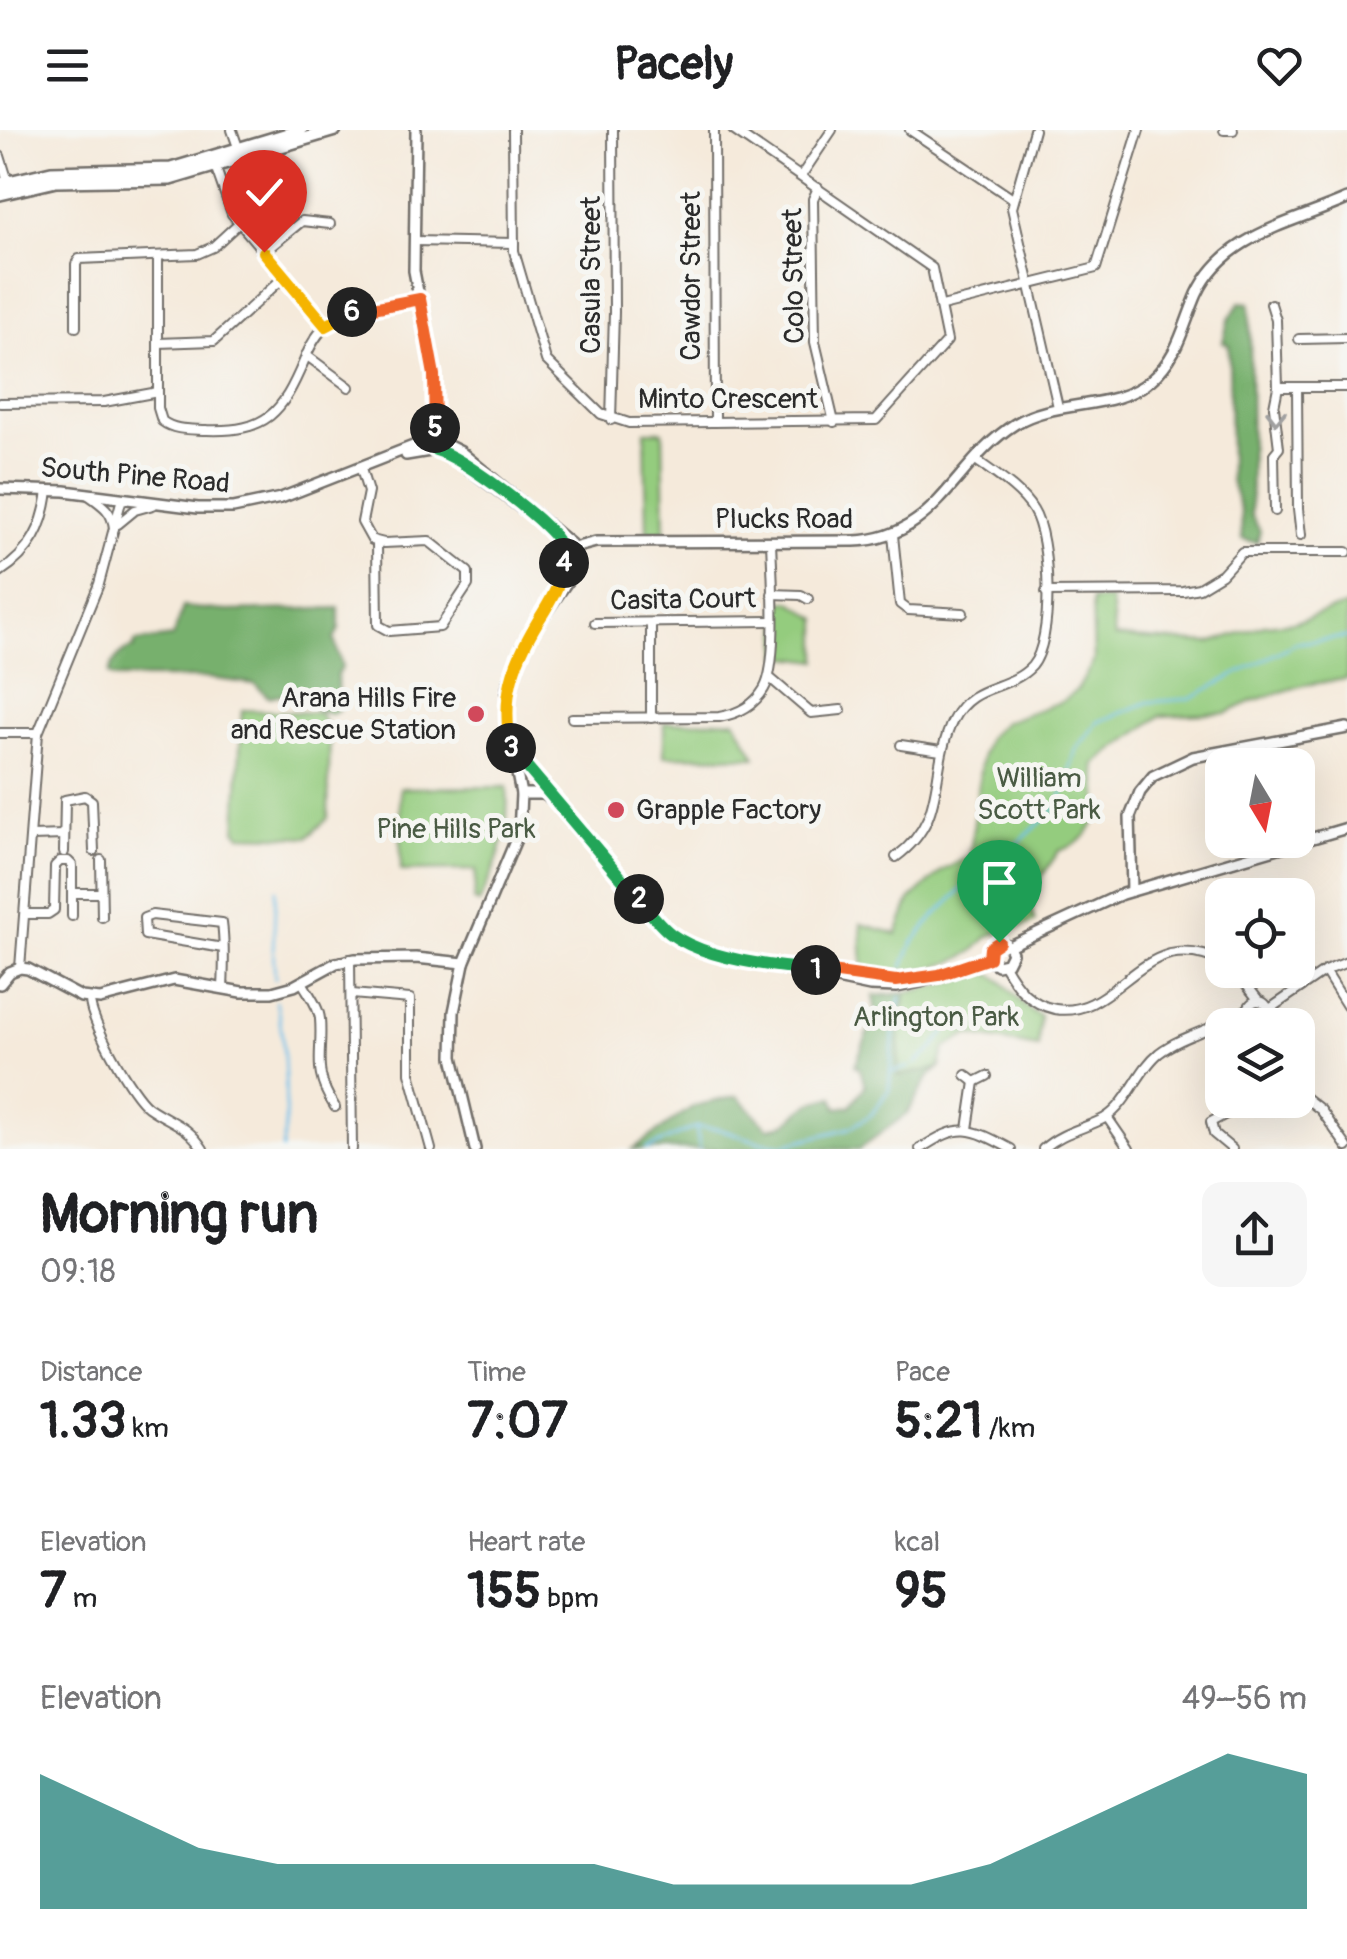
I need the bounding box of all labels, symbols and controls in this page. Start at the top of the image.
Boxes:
text: Pacely [614,37,733,93]
icon: menu [40,38,95,93]
icon: heart [1252,38,1307,93]
pin [222,150,307,253]
icon: check [237,165,292,220]
street label: Cawdor Street [674,191,709,361]
street label: Casula Street [574,195,609,354]
street label: Colo Street [775,207,813,344]
pin: 6 [327,287,377,337]
text: 6 [344,294,360,329]
street label: Minto Crescent [638,382,819,417]
pin: 5 [410,403,460,453]
text: 5 [427,410,443,445]
one-way arrow [1265,410,1287,426]
street label: South Pine Road [39,450,231,502]
street label: Plucks Road [715,502,853,537]
pin: 4 [539,538,589,588]
text: 4 [556,545,572,580]
street label: Casita Court [610,581,757,619]
place label: Arana Hills Fire and Rescue Station [231,681,456,748]
marker: Arana Hills Fire and Rescue Station [465,703,487,725]
pin: 3 [486,723,536,773]
text: 3 [503,730,519,765]
north arrow [1205,748,1315,858]
map controls [1205,748,1315,1118]
park label: William Scott Park [977,761,1101,828]
place label: Grapple Factory [636,793,821,828]
marker: Grapple Factory [605,799,627,821]
park label: Pine Hills Park [376,812,536,847]
pin [957,840,1042,943]
icon: arrive [972,855,1027,910]
pin: 2 [614,874,664,924]
button: locate [1205,878,1315,988]
text: 2 [631,881,647,916]
pin: 1 [791,945,841,995]
text: 1 [811,952,821,987]
park label: Arlington Park [853,1000,1020,1035]
button: layers [1205,1008,1315,1118]
text: Morning run [40,1180,318,1249]
button: share [1202,1182,1307,1287]
text: 09:18 [40,1252,116,1292]
text: Distance [40,1355,142,1390]
text: Time [467,1355,526,1390]
text: Pace [895,1355,950,1390]
text: 1.33 [40,1390,126,1453]
text: 7:07 [467,1390,568,1453]
text: 5:21 [895,1390,983,1453]
text: km [126,1411,169,1446]
text: /km [983,1411,1035,1446]
text: Elevation [40,1525,147,1560]
text: Heart rate [467,1525,585,1560]
text: kcal [895,1525,940,1560]
text: 7 [40,1560,66,1623]
text: 155 [467,1560,541,1623]
text: 95 [895,1560,948,1623]
text: m [66,1581,97,1616]
text: bpm [541,1581,599,1616]
text: Elevation [40,1679,162,1719]
text: 49–56 m [1182,1679,1307,1719]

